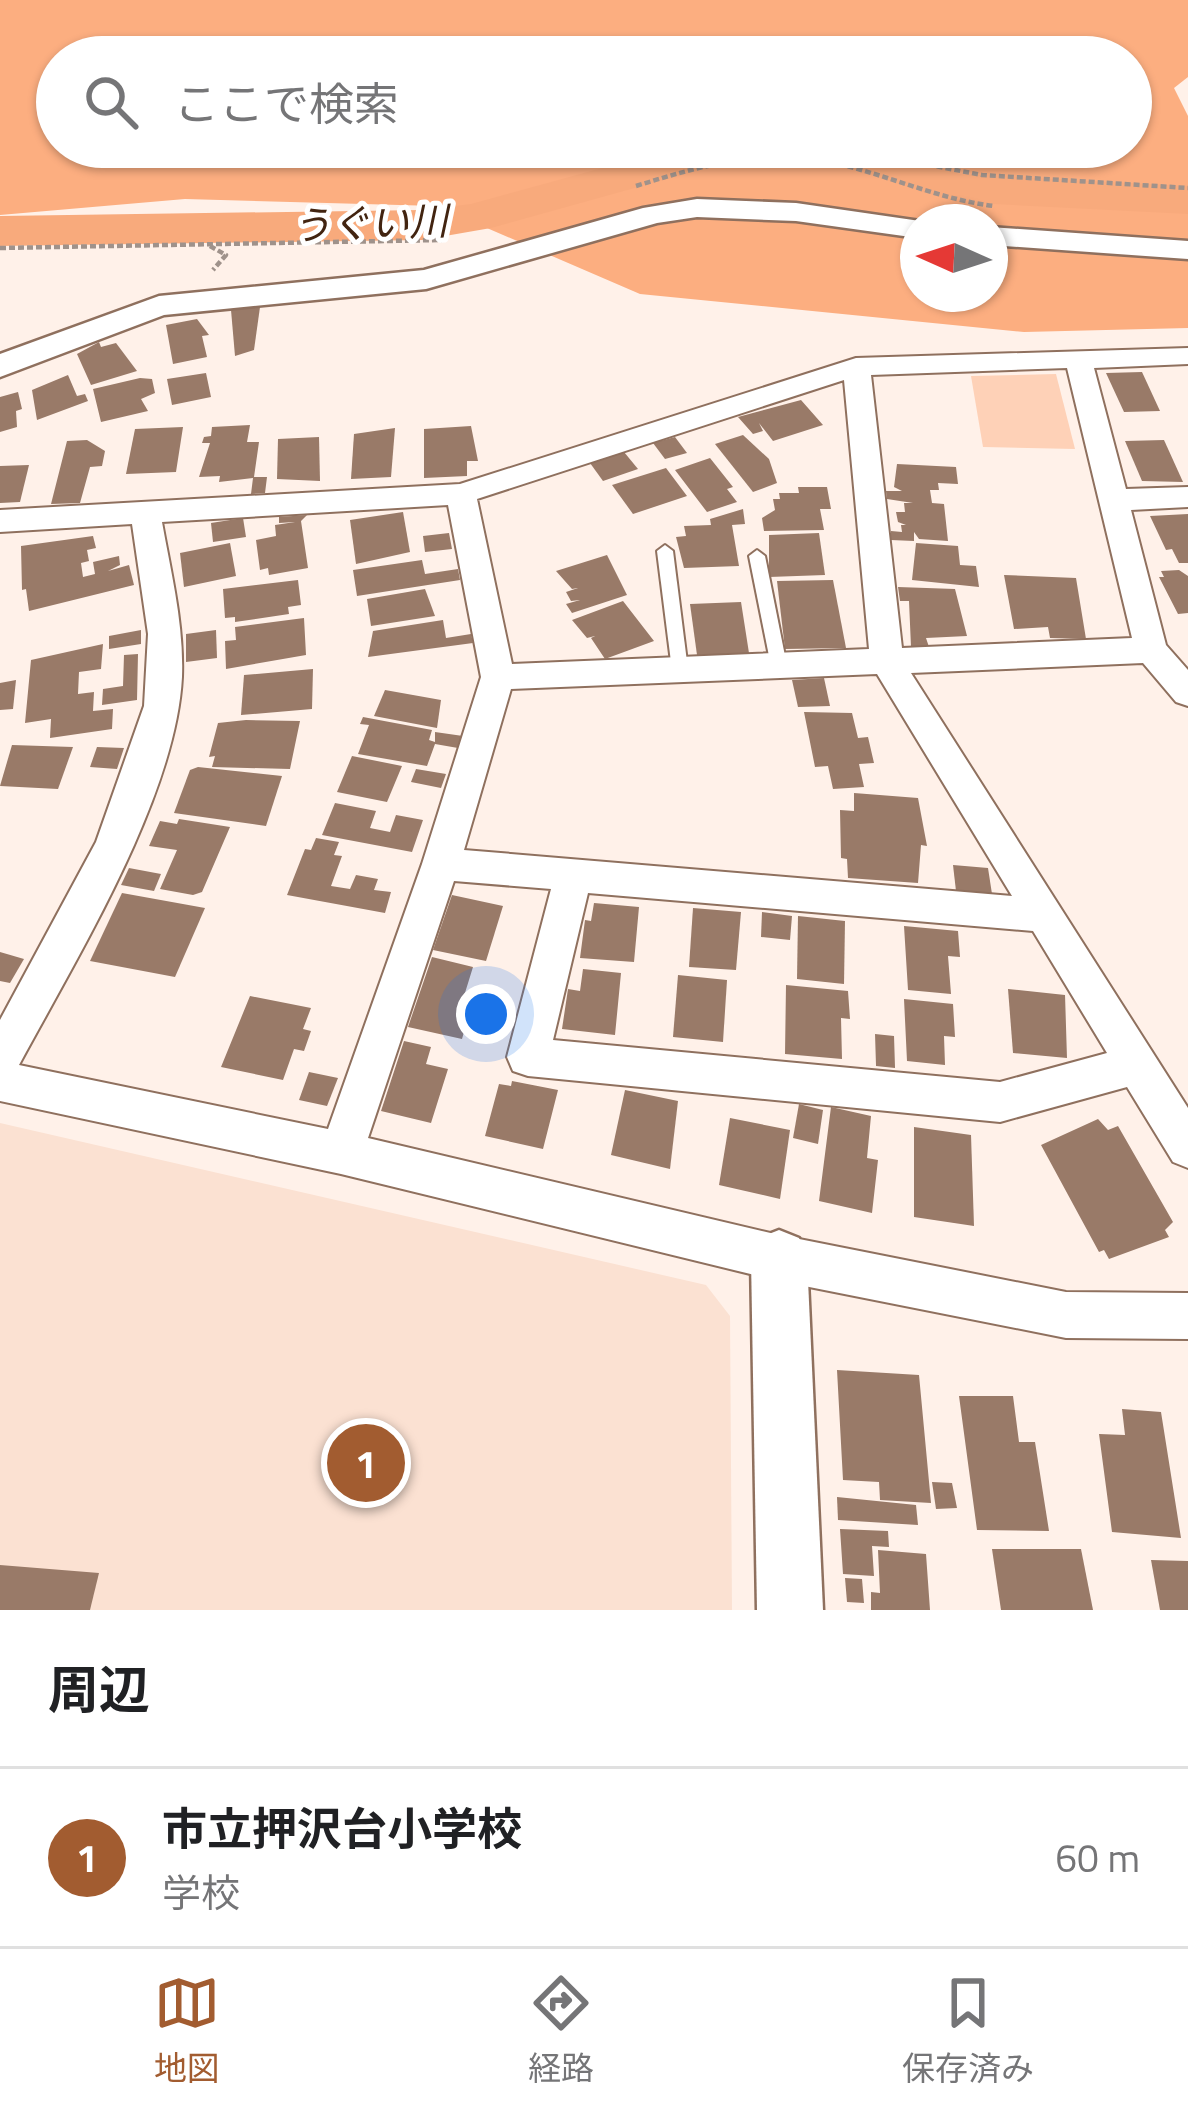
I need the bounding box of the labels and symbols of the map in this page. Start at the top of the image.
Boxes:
water label: うぐい川 [291,190,453,255]
north arrow [900,204,1008,312]
your location [456,984,516,1044]
pin: 1 [327,1418,405,1508]

